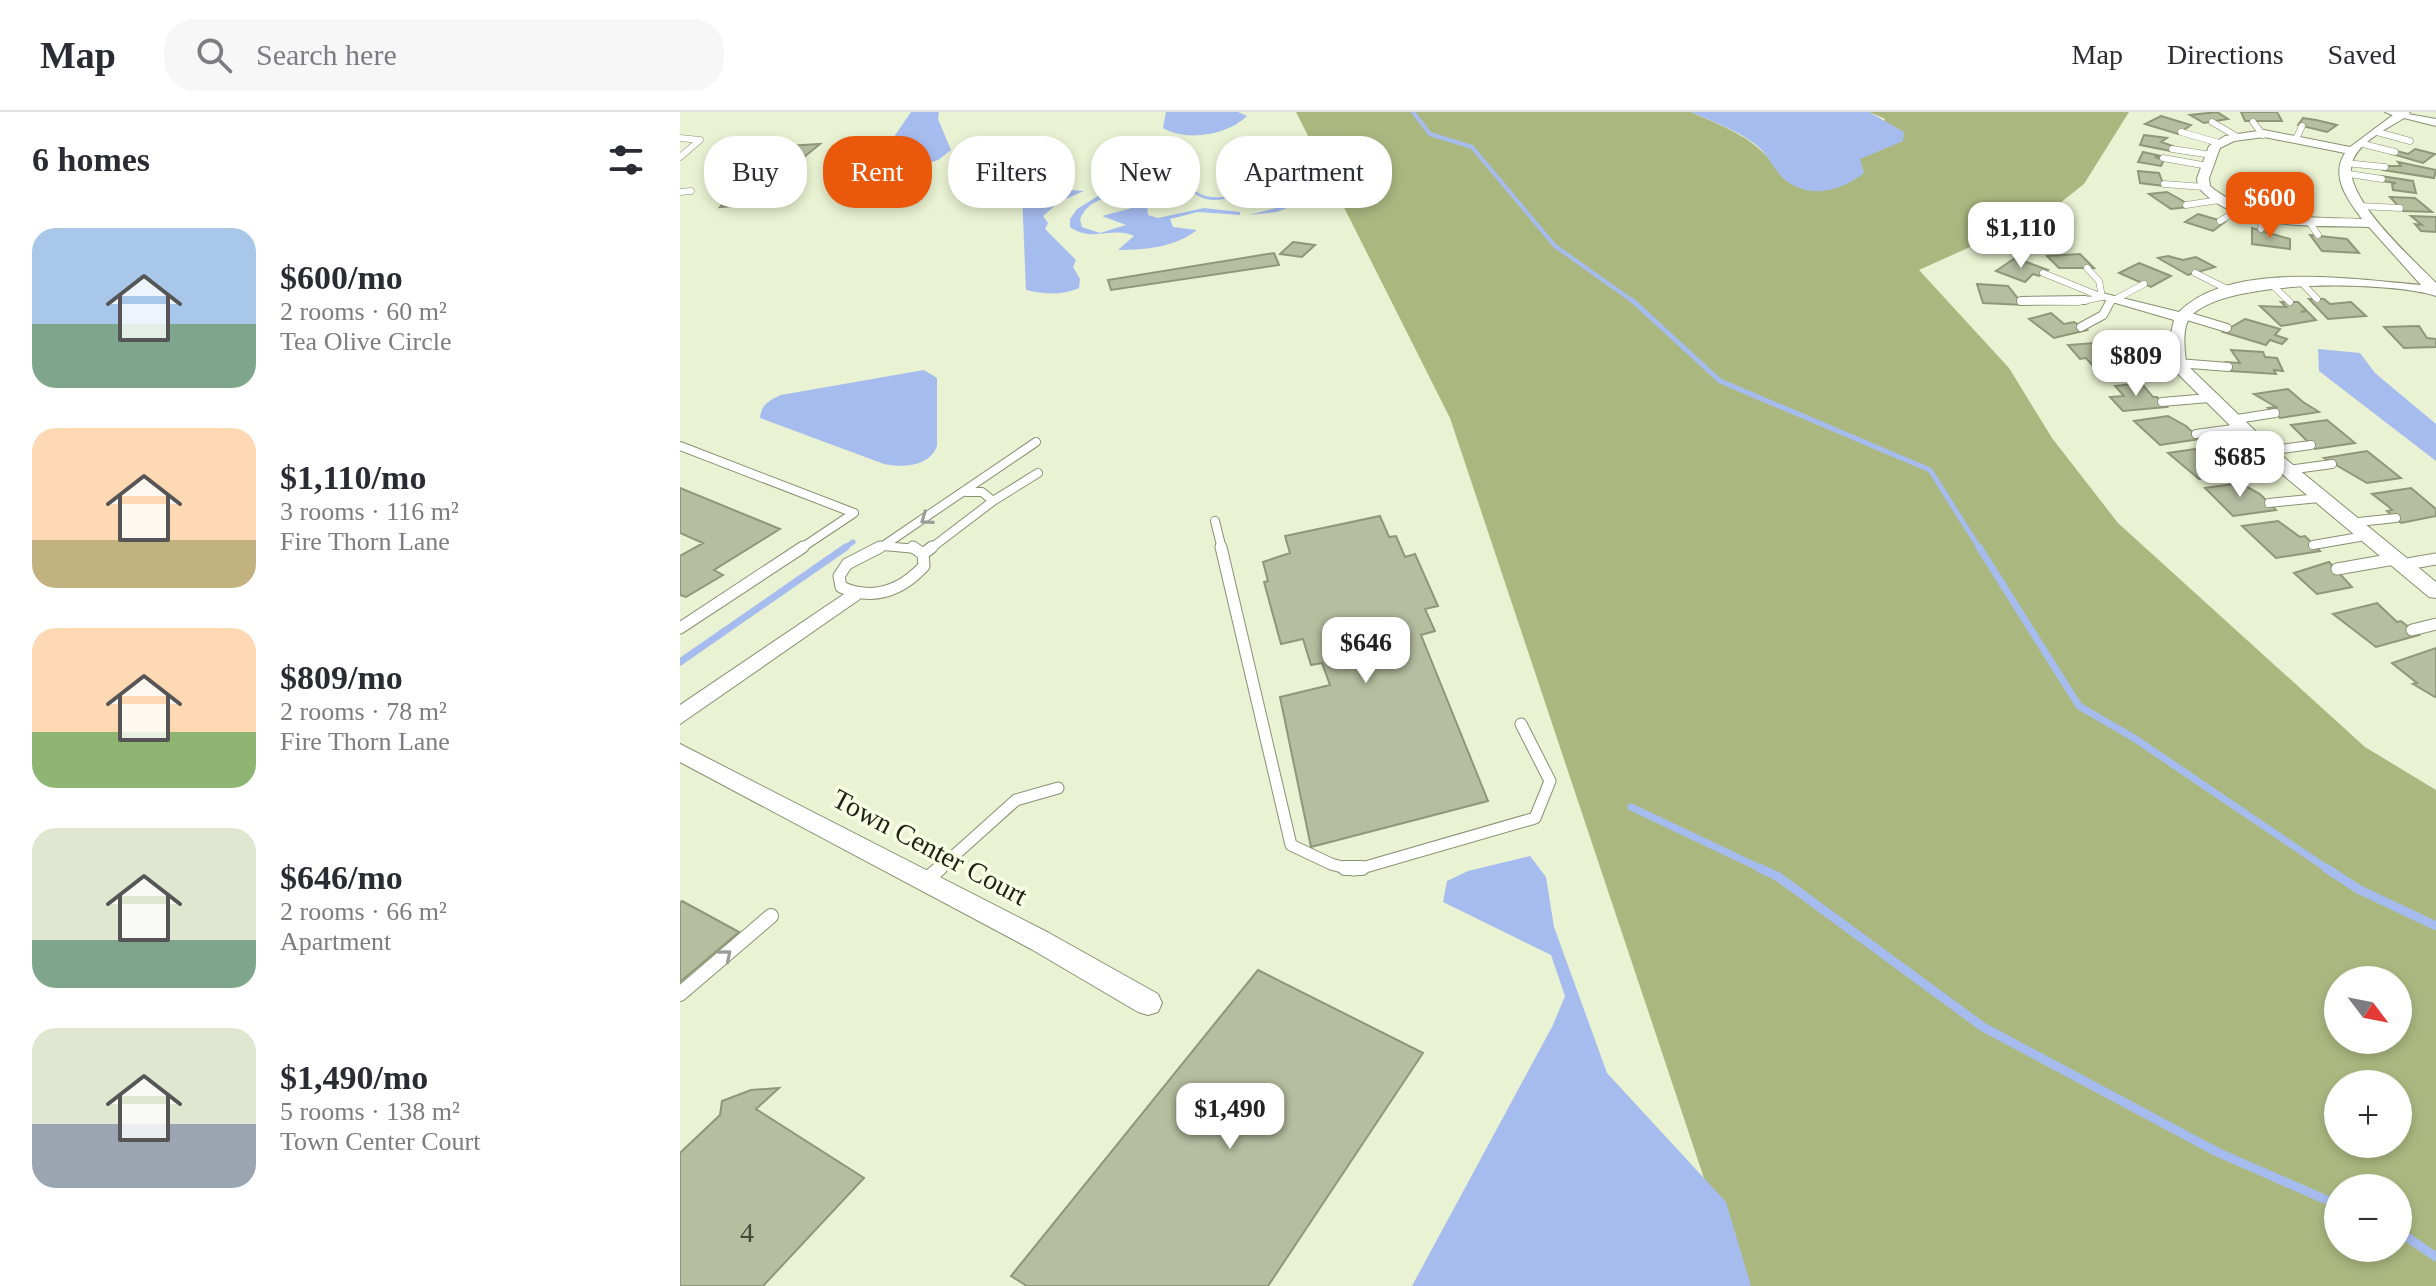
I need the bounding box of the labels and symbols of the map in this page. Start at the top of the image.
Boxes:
pin: $600 [2223,172,2317,240]
pin: $1,110 [1956,202,2086,270]
pin: $809 [2089,330,2183,398]
pin: $685 [2193,431,2287,499]
one-way arrow [921,509,935,524]
pin: $646 [1319,617,1413,685]
street label: Town Center Court [827,783,1033,911]
one-way arrow [716,950,731,965]
north arrow [2324,966,2412,1054]
pin: $1,490 [1165,1083,1295,1151]
house number: 4 [740,1217,754,1248]

